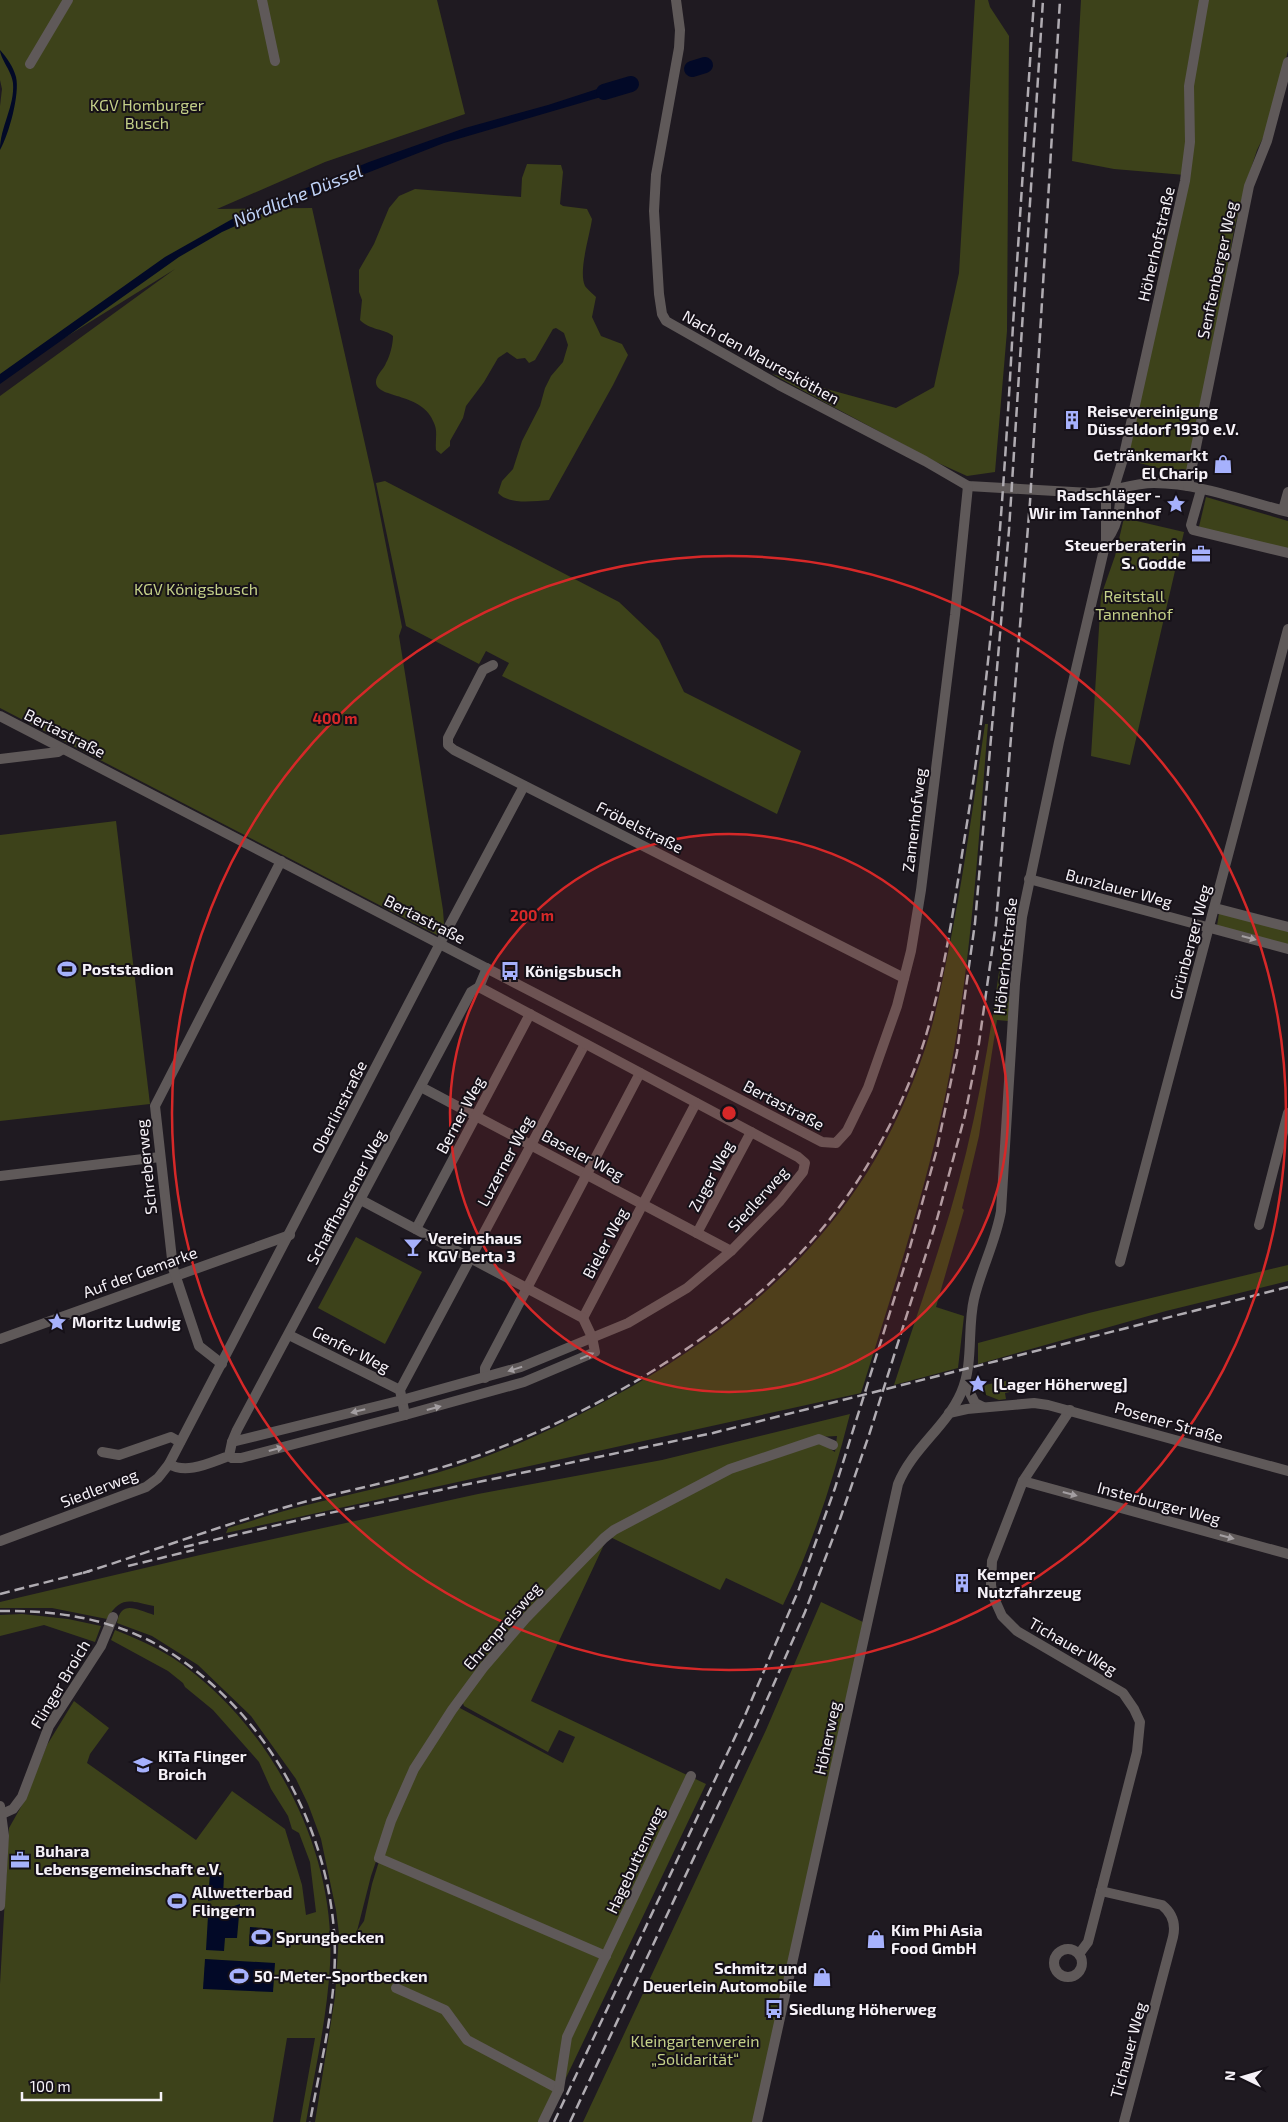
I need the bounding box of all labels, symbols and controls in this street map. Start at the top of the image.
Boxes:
park label: KGV Homburger Busch [90,95,205,132]
water label: Nördliche Düssel [230,159,366,231]
street label: Höherhofstraße [1133,185,1178,303]
street label: Senftenberger Weg [1193,199,1240,340]
street label: Nach den Mauresköthen [679,305,843,408]
place label: Reisevereinigung Düsseldorf 1930 e.V. [1087,401,1239,438]
building icon: Reisevereinigung Düsseldorf 1930 e.V. [1061,409,1083,431]
place label: Getränkemarkt El Charip [1093,445,1208,482]
shop icon: Getränkemarkt El Charip [1212,453,1234,475]
place label: Radschläger - Wir im Tannenhof [1029,485,1162,522]
place icon: Radschläger - Wir im Tannenhof [1165,493,1187,515]
place label: Steuerberaterin S. Godde [1065,535,1186,572]
office icon: Steuerberaterin S. Godde [1190,543,1212,565]
park label: KGV Königsbusch [134,579,258,598]
park label: Reitstall Tannenhof [1095,586,1174,623]
street label: Bertastraße [21,704,109,761]
text: 400 m [313,709,357,727]
street label: Zamenhofweg [898,767,929,873]
street label: Fröbelstraße [594,797,687,857]
street label: Bunzlauer Weg [1064,864,1175,911]
street label: Grünberger Weg [1165,882,1214,1001]
street label: Bertastraße [381,890,469,947]
street label: Höherhofstraße [989,897,1020,1015]
text: 200 m [510,906,554,924]
one-way arrow [1241,935,1256,943]
sports icon: Poststadion [56,958,78,980]
place label: Poststadion [82,959,174,978]
bus stop icon: Königsbusch [499,960,521,982]
place label: Königsbusch [525,961,621,980]
street label: Oberlinstraße [307,1057,370,1156]
street label: Berner Weg [431,1073,488,1157]
street label: Bertastraße [741,1075,828,1134]
centre of rings [720,1104,738,1122]
street label: Luzerner Weg [473,1112,537,1209]
street label: Schreberweg [131,1118,160,1216]
street label: Baseler Weg [539,1125,628,1184]
street label: Schaffhausener Weg [302,1126,389,1267]
street label: Zuger Weg [684,1137,737,1214]
street label: Siedlerweg [723,1162,792,1235]
street label: Bieler Weg [578,1204,631,1282]
place label: Vereinshaus KGV Berta 3 [428,1228,522,1265]
bar icon: Vereinshaus KGV Berta 3 [402,1236,424,1258]
street label: Auf der Gemarke [80,1242,200,1301]
place icon: Moritz Ludwig [46,1311,68,1333]
place label: Moritz Ludwig [72,1312,181,1331]
street label: Genfer Weg [309,1321,393,1376]
one-way arrow [580,1351,594,1359]
one-way arrow [507,1365,522,1373]
place icon: [Lager Höherweg] [967,1373,989,1395]
place label: [Lager Höherweg] [993,1374,1128,1393]
street label: Posener Straße [1113,1397,1226,1446]
one-way arrow [426,1403,441,1411]
one-way arrow [351,1407,366,1415]
one-way arrow [269,1445,284,1453]
street label: Siedlerweg [58,1464,140,1511]
street label: Insterburger Weg [1096,1477,1223,1528]
one-way arrow [1062,1490,1077,1498]
one-way arrow [1219,1533,1234,1541]
place label: Kemper Nutzfahrzeug [977,1564,1082,1601]
building icon: Kemper Nutzfahrzeug [951,1572,973,1594]
street label: Ehrenpreisweg [459,1578,545,1673]
street label: Tichauer Weg [1026,1613,1121,1679]
street label: Flinger Broich [26,1636,93,1732]
street label: Höherweg [809,1699,844,1776]
place label: KiTa Flinger Broich [158,1746,247,1783]
school or university icon: KiTa Flinger Broich [132,1754,154,1776]
street label: Hagebuttenweg [601,1803,668,1916]
place label: Buhara Lebensgemeinschaft e.V. [35,1841,222,1878]
office icon: Buhara Lebensgemeinschaft e.V. [9,1849,31,1871]
place label: Allwetterbad Flingern [192,1882,292,1919]
sports icon: Allwetterbad Flingern [166,1890,188,1912]
place label: Kim Phi Asia Food GmbH [891,1920,983,1957]
sports icon: Sprungbecken [250,1926,272,1948]
place label: Sprungbecken [276,1927,384,1946]
shop icon: Kim Phi Asia Food GmbH [865,1928,887,1950]
place label: Schmitz und Deuerlein Automobile [643,1958,807,1995]
sports icon: 50-Meter-Sportbecken [228,1965,250,1987]
place label: 50-Meter-Sportbecken [254,1966,428,1985]
shop icon: Schmitz und Deuerlein Automobile [811,1966,833,1988]
bus stop icon: Siedlung Höherweg [763,1998,785,2020]
place label: Siedlung Höherweg [789,1999,937,2018]
street label: Tichauer Weg [1106,2000,1149,2100]
park label: Kleingartenverein „Solidarität“ [630,2031,760,2068]
north arrow [1218,2052,1268,2102]
scale bar [22,2070,161,2102]
text: N [1221,2070,1238,2082]
text: 100 m [30,2077,71,2095]

